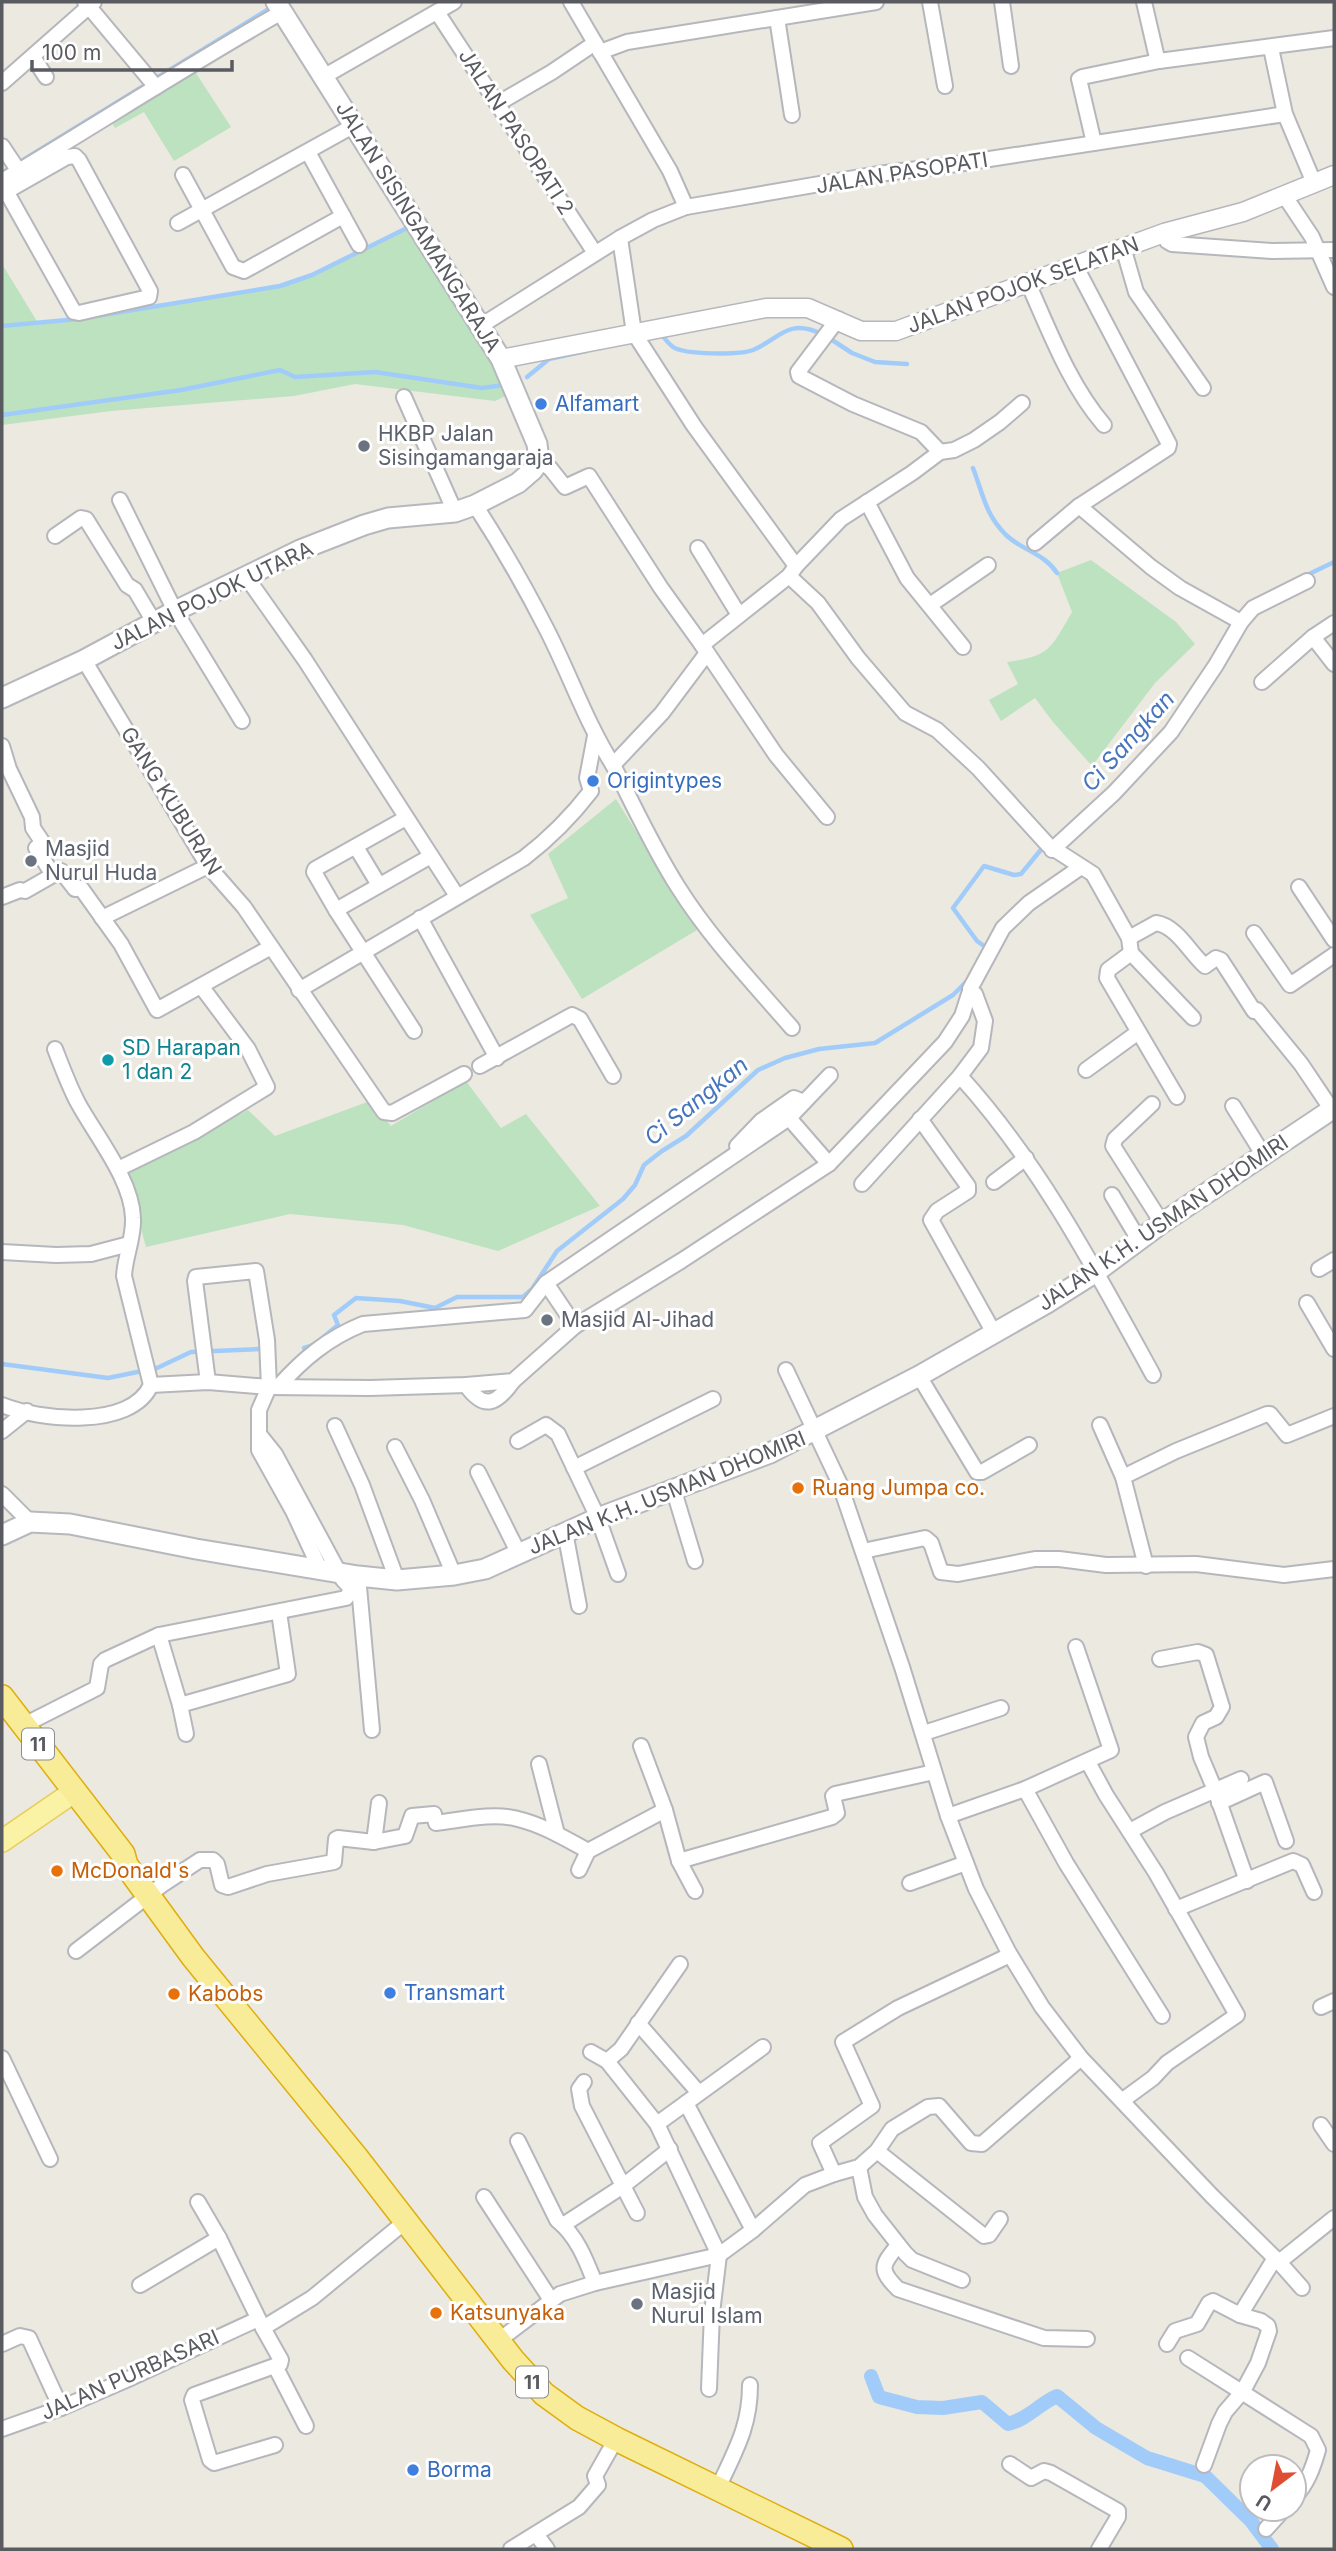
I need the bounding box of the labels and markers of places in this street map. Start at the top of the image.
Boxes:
place label: Alfamart [555,391,639,416]
marker: Alfamart [533,396,549,412]
place label: HKBP Jalan Sisingamangaraja [378,421,554,470]
marker: HKBP Jalan Sisingamangaraja [356,438,372,454]
place label: Origintypes [607,768,722,793]
marker: Origintypes [585,773,601,789]
place label: Masjid Nurul Huda [45,836,157,885]
marker: Masjid Nurul Huda [23,853,39,869]
place label: SD Harapan 1 dan 2 [122,1035,241,1084]
marker: SD Harapan 1 dan 2 [100,1052,116,1068]
place label: Masjid Al-Jihad [561,1307,714,1332]
marker: Masjid Al-Jihad [539,1312,555,1328]
place label: Ruang Jumpa co. [812,1475,985,1500]
marker: Ruang Jumpa co. [790,1480,806,1496]
place label: McDonald's [71,1858,189,1883]
marker: McDonald's [49,1863,65,1879]
place label: Transmart [404,1980,505,2005]
place label: Kabobs [188,1981,263,2006]
marker: Transmart [382,1985,398,2001]
marker: Kabobs [166,1986,182,2002]
place label: Masjid Nurul Islam [651,2279,763,2328]
marker: Masjid Nurul Islam [629,2296,645,2312]
place label: Katsunyaka [450,2300,565,2325]
marker: Katsunyaka [428,2305,444,2321]
place label: Borma [427,2457,492,2482]
marker: Borma [405,2462,421,2478]

